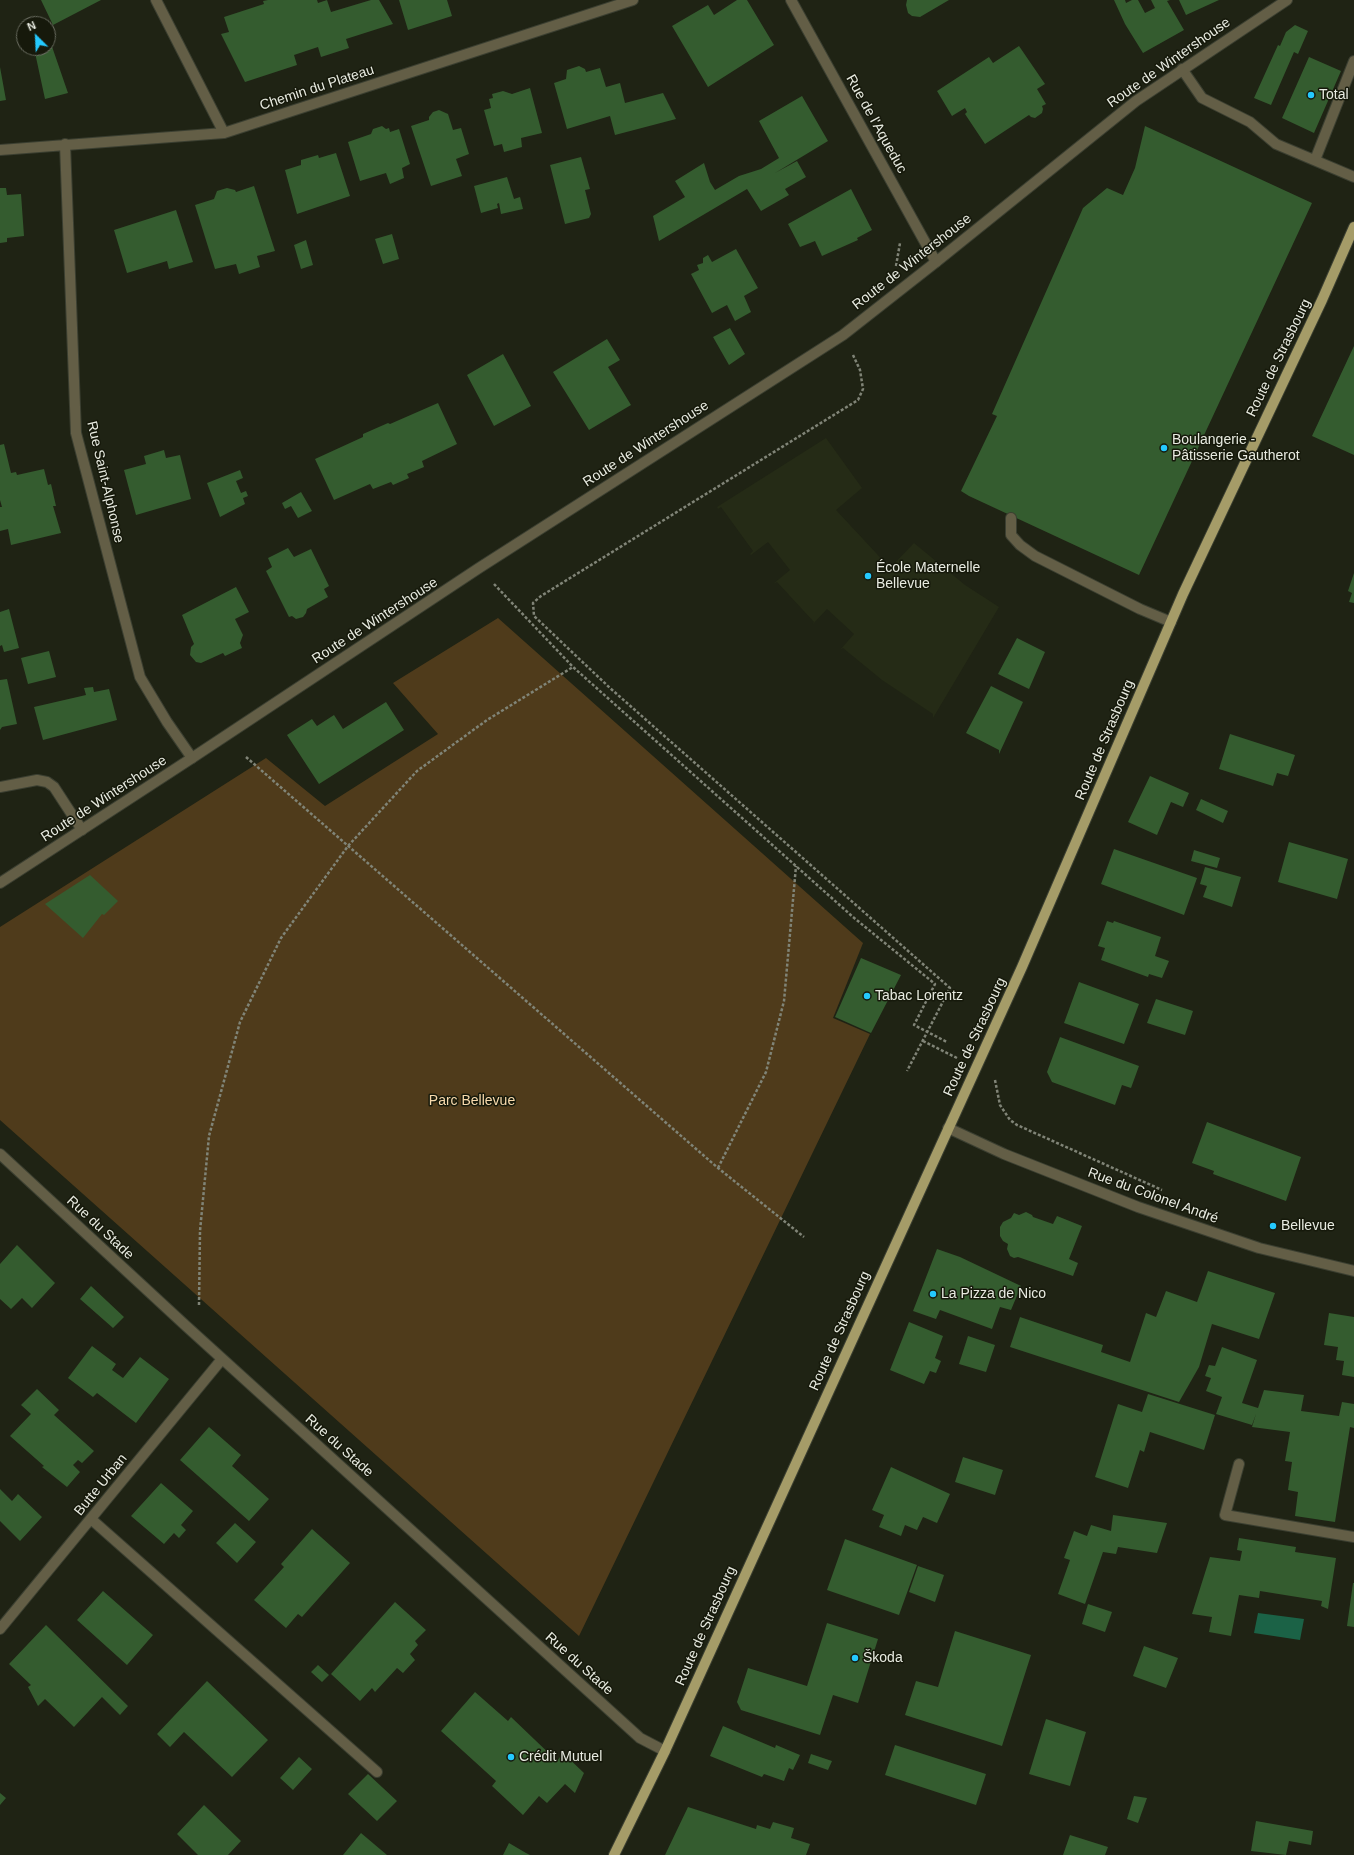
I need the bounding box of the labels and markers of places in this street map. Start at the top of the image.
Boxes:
place label: Total [1319,87,1349,103]
marker: Total [1306,90,1316,100]
place label: Boulangerie - Pâtisserie Gautherot [1172,432,1300,464]
marker: Boulangerie - Pâtisserie Gautherot [1159,443,1169,453]
place label: École Maternelle Bellevue [876,560,980,592]
marker: École Maternelle Bellevue [863,571,873,581]
place label: Tabac Lorentz [875,988,963,1004]
marker: Tabac Lorentz [862,991,872,1001]
place label: Bellevue [1281,1218,1335,1234]
marker: Bellevue [1268,1221,1278,1231]
place label: La Pizza de Nico [941,1286,1046,1302]
marker: La Pizza de Nico [928,1289,938,1299]
place label: Škoda [863,1650,903,1666]
marker: Škoda [850,1653,860,1663]
place label: Crédit Mutuel [519,1749,602,1765]
marker: Crédit Mutuel [506,1752,516,1762]

